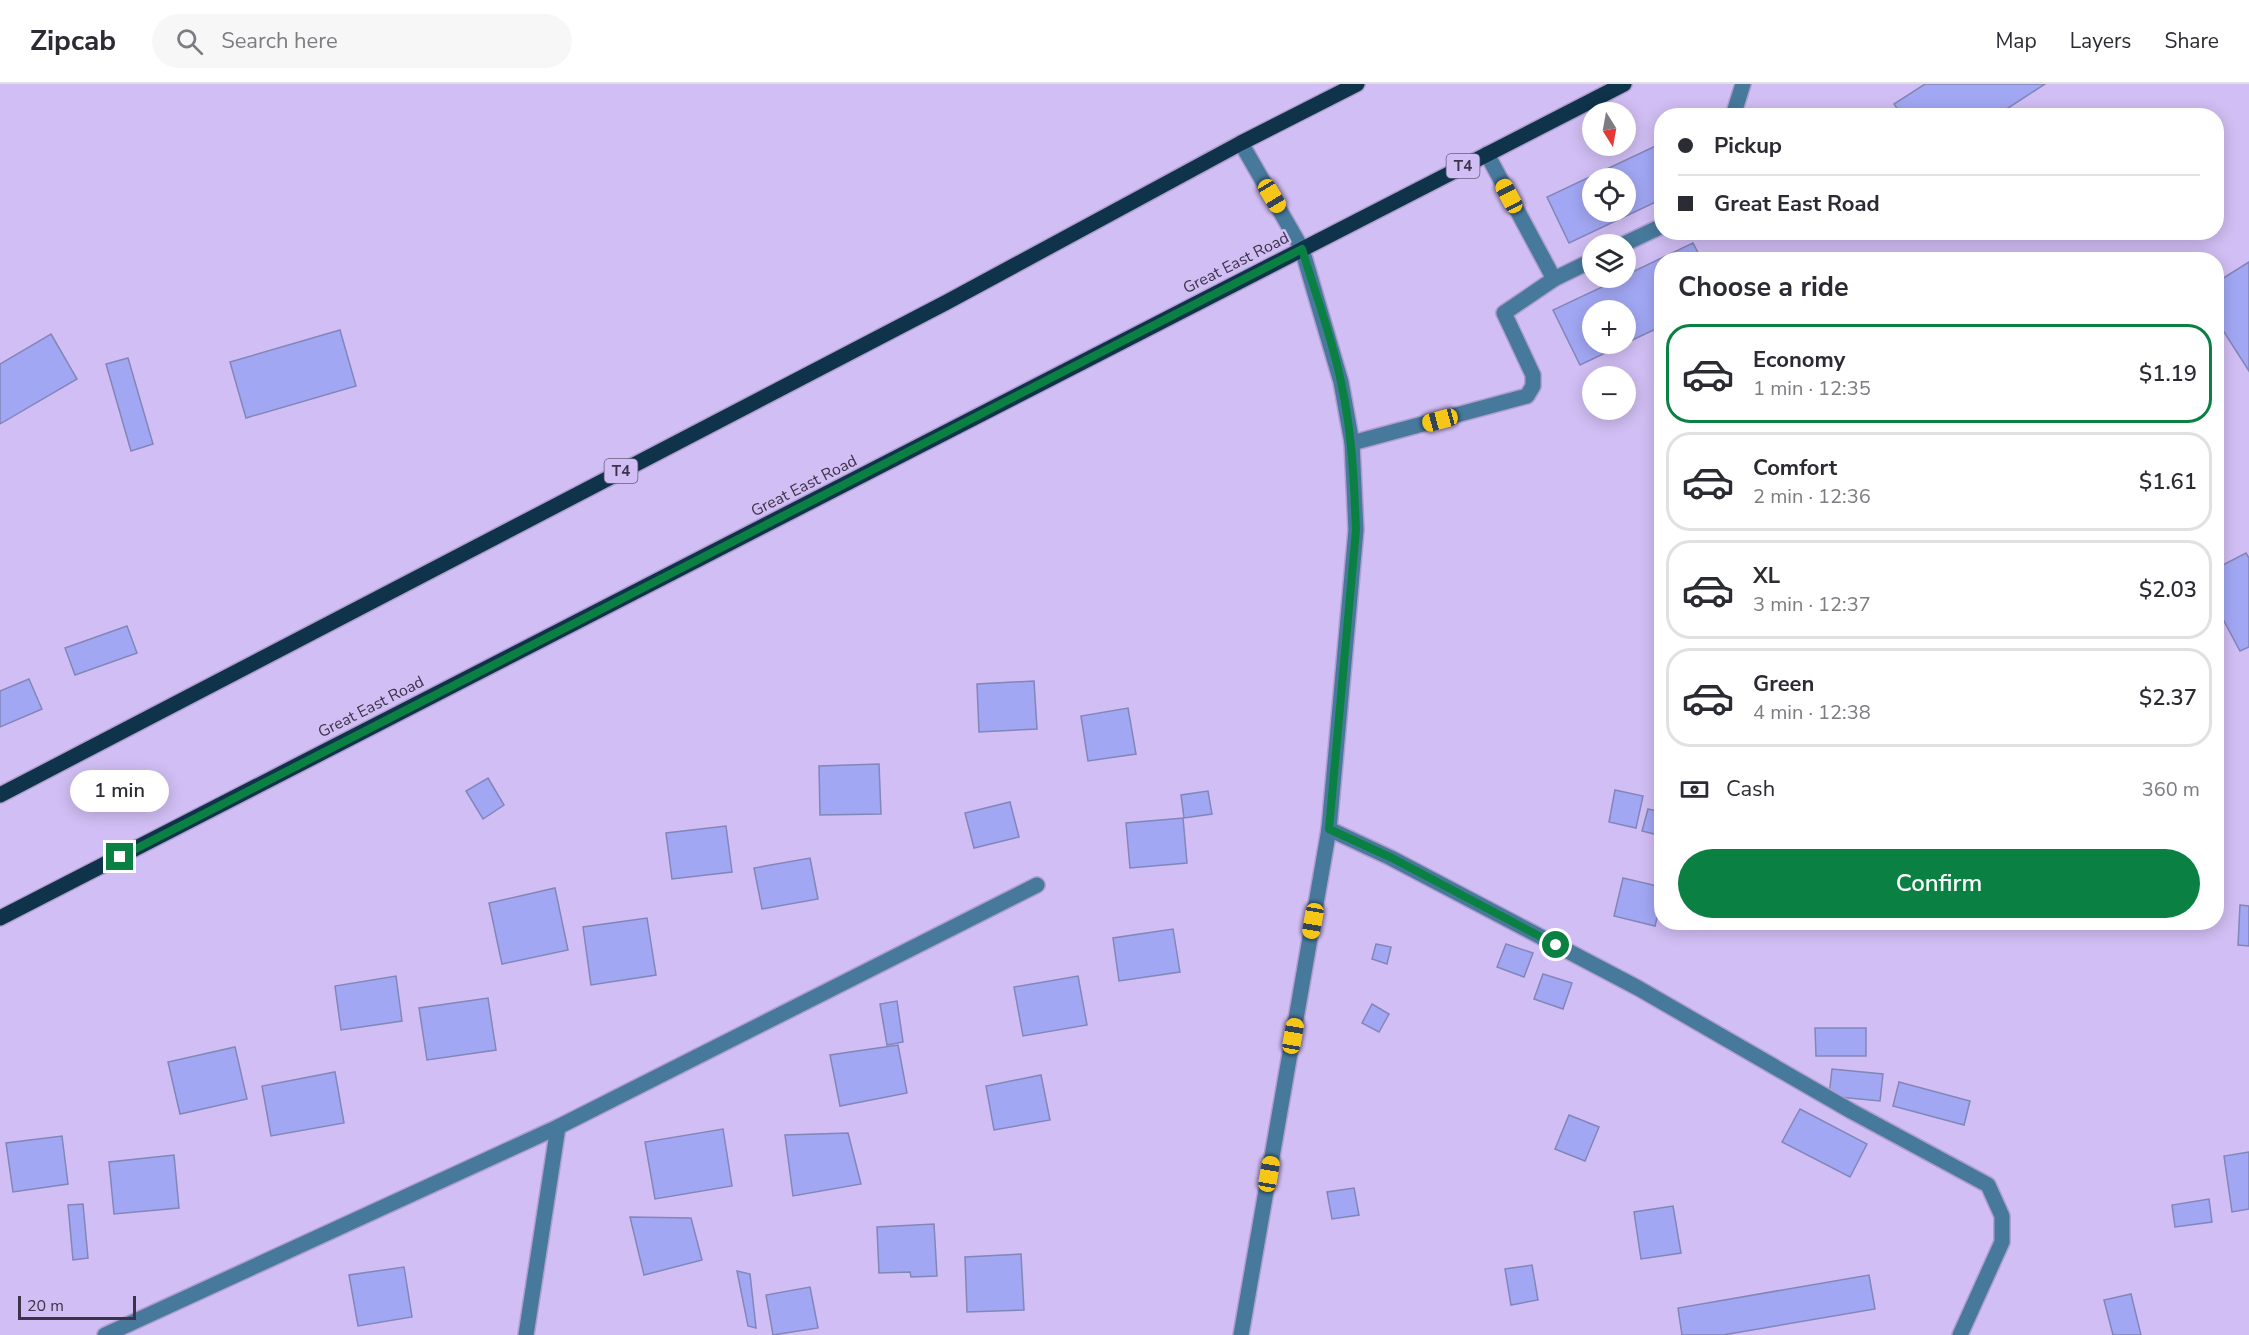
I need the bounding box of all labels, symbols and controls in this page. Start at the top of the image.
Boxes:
search box [152,14,572,68]
text: Zipcab [30,22,116,60]
icon: search [173,25,206,58]
text: Search here [221,26,338,56]
text: Map [1995,27,2037,55]
text: Layers [2070,27,2131,55]
text: Share [2164,27,2219,55]
north arrow [1582,102,1636,156]
map controls [1582,102,1636,420]
text: Pickup [1714,131,1782,161]
road number: T4 [1446,154,1480,178]
button: locate [1582,168,1636,222]
car [1255,176,1289,216]
car [1493,176,1525,216]
text: Great East Road [1714,189,1880,219]
street label: Great East Road [1179,227,1293,299]
button: layers [1582,234,1636,288]
text: Choose a ride [1678,269,1849,306]
button: + [1582,300,1636,354]
text: Economy [1753,345,1845,375]
icon: car [1681,347,1735,401]
text: $1.19 [2139,359,2197,389]
button: − [1582,366,1636,420]
text: 1 min · 12:35 [1753,375,1871,402]
car [1420,407,1460,433]
street label: Great East Road [747,450,861,522]
text: Comfort [1753,453,1837,483]
icon: car [1681,455,1735,509]
road number: T4 [604,459,638,483]
text: $1.61 [2139,467,2197,497]
text: 2 min · 12:36 [1753,483,1871,510]
text: XL [1753,561,1780,591]
icon: car [1681,563,1735,617]
text: $2.03 [2139,575,2197,605]
text: 3 min · 12:37 [1753,591,1871,618]
text: Green [1753,669,1814,699]
street label: Great East Road [314,671,428,743]
icon: car [1681,671,1735,725]
text: $2.37 [2139,683,2197,713]
text: 4 min · 12:38 [1753,699,1871,726]
callout: 1 min [70,770,170,812]
icon: cash [1678,773,1711,806]
text: Cash [1726,774,1775,804]
text: 360 m [2142,776,2200,803]
text: 1 min [94,777,145,804]
route end [106,843,133,870]
button: Confirm [1678,849,2200,918]
car [1301,902,1325,940]
route start [1542,931,1569,958]
car [1281,1017,1305,1055]
car [1257,1155,1281,1193]
scale bar [18,1293,136,1320]
text: 20 m [27,1295,64,1317]

